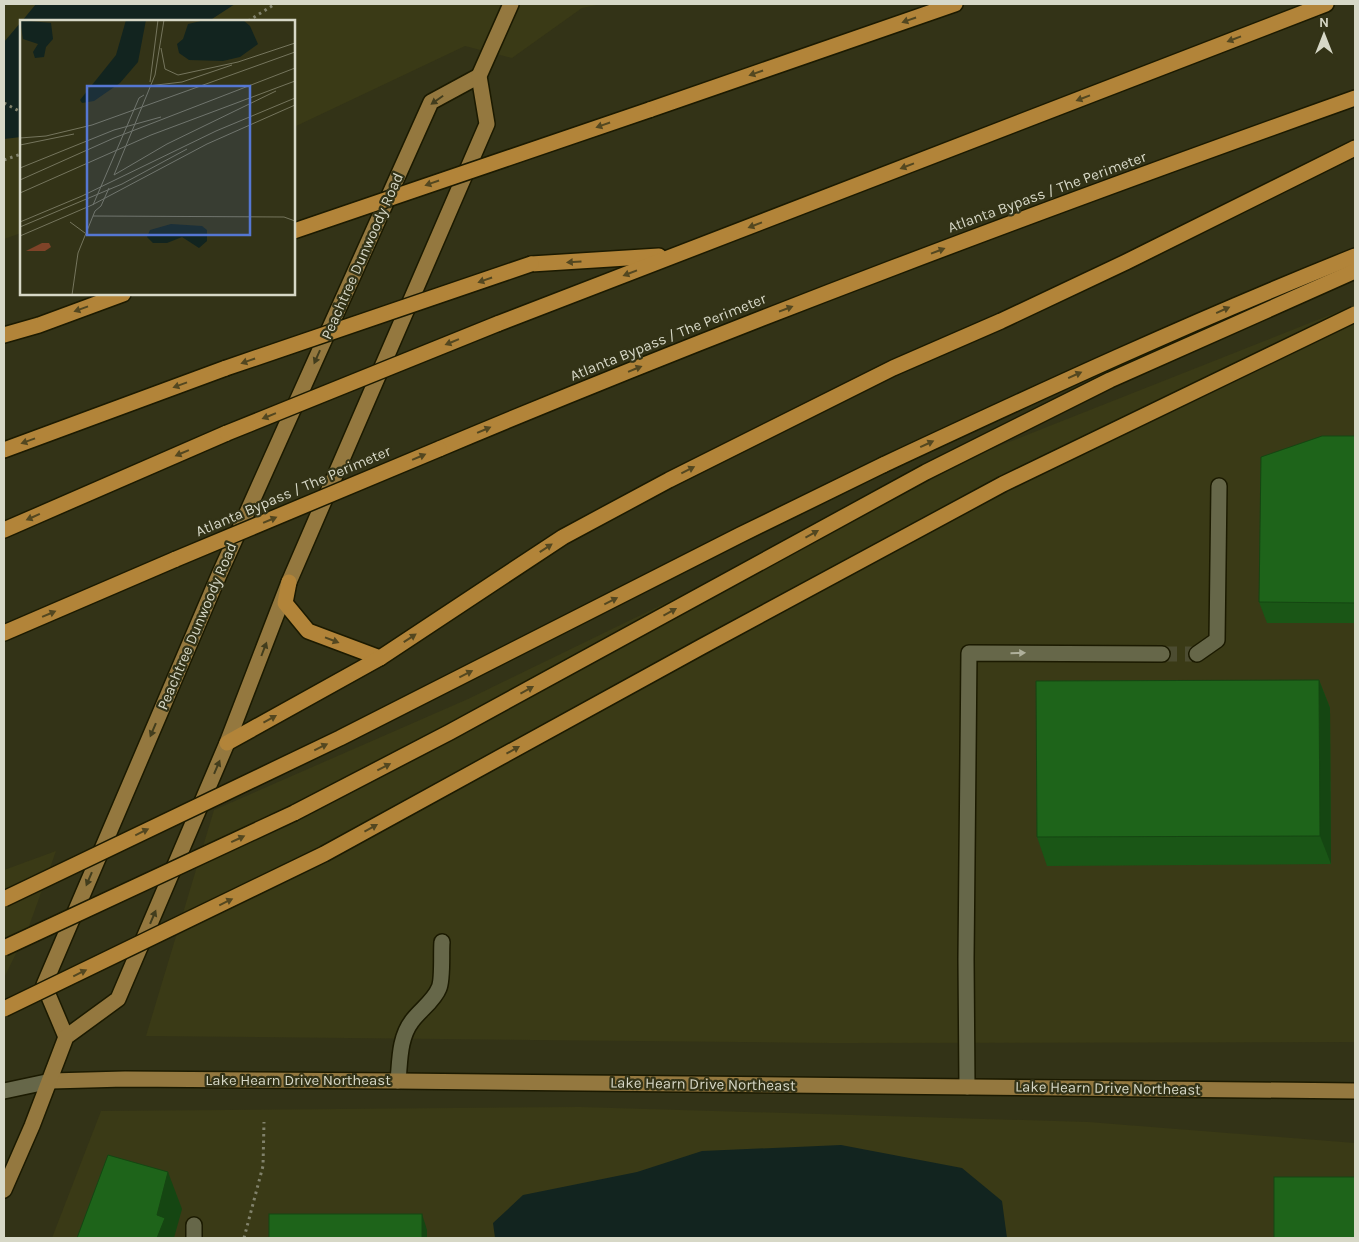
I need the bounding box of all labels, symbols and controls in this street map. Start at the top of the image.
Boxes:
north arrow [1299,10,1349,60]
text: N [1319,14,1329,31]
one-way arrow [901,16,916,24]
inset map [20,20,295,295]
one-way arrow [1226,35,1241,43]
one-way arrow [748,70,763,77]
one-way arrow [1075,94,1090,102]
one-way arrow [430,95,444,105]
one-way arrow [595,122,610,129]
street label: Atlanta Bypass / The Perimeter [945,147,1149,236]
one-way arrow [899,162,914,170]
street label: Peachtree Dunwoody Road [317,170,407,342]
one-way arrow [425,180,440,188]
one-way arrow [748,221,762,229]
one-way arrow [931,247,946,255]
one-way arrow [566,258,582,266]
one-way arrow [622,269,637,277]
one-way arrow [477,277,492,284]
street label: Atlanta Bypass / The Perimeter [567,289,769,385]
one-way arrow [73,305,88,313]
one-way arrow [779,305,794,313]
one-way arrow [1216,305,1230,313]
one-way arrow [444,338,459,346]
one-way arrow [312,350,320,364]
one-way arrow [240,357,255,365]
one-way arrow [628,364,642,372]
one-way arrow [1068,371,1082,379]
one-way arrow [172,381,187,389]
one-way arrow [262,413,276,421]
one-way arrow [477,425,491,433]
one-way arrow [20,438,35,445]
one-way arrow [920,440,934,448]
street label: Atlanta Bypass / The Perimeter [193,441,394,540]
one-way arrow [175,449,189,457]
one-way arrow [412,453,427,460]
one-way arrow [681,466,695,474]
one-way arrow [26,514,40,522]
one-way arrow [263,516,278,524]
one-way arrow [805,530,820,538]
street label: Peachtree Dunwoody Road [153,539,241,713]
one-way arrow [539,544,553,553]
one-way arrow [604,597,618,605]
one-way arrow [662,608,677,616]
one-way arrow [41,609,56,617]
one-way arrow [404,633,417,643]
one-way arrow [325,637,339,645]
one-way arrow [260,642,268,656]
one-way arrow [1010,648,1026,656]
one-way arrow [459,670,473,678]
one-way arrow [520,686,535,694]
one-way arrow [263,715,276,724]
one-way arrow [148,723,156,737]
one-way arrow [313,743,328,751]
one-way arrow [506,746,520,754]
one-way arrow [213,760,221,774]
one-way arrow [377,763,391,771]
one-way arrow [364,824,377,833]
one-way arrow [135,828,150,836]
one-way arrow [231,835,246,843]
one-way arrow [84,872,92,886]
one-way arrow [218,898,233,906]
one-way arrow [150,910,158,924]
one-way arrow [72,969,87,977]
street label: Lake Hearn Drive Northeast [205,1071,391,1089]
street label: Lake Hearn Drive Northeast [610,1073,796,1095]
street label: Lake Hearn Drive Northeast [1015,1077,1201,1099]

